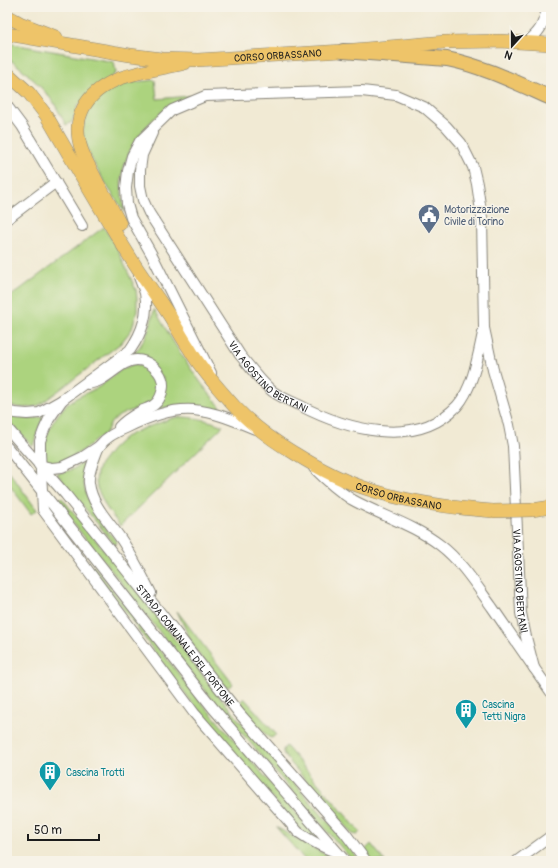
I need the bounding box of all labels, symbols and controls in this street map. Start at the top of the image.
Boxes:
north arrow [492,26,532,66]
street label: CORSO ORBASSANO [234,47,322,65]
text: N [502,47,514,62]
public building icon: Motorizzazione Civile di Torino [416,202,442,235]
place label: Motorizzazione Civile di Torino [444,204,509,228]
street label: VIA AGOSTINO BERTANI [226,339,310,416]
street label: CORSO ORBASSANO [354,480,442,513]
street label: VIA AGOSTINO BERTANI [510,528,530,634]
street label: STRADA COMUNALE DEL PORTONE [133,582,236,709]
building icon: Cascina Tetti Nigra [453,697,479,730]
place label: Cascina Tetti Nigra [482,699,526,723]
building icon: Cascina Trotti [37,759,63,792]
place label: Cascina Trotti [66,767,125,779]
scale bar [28,816,99,842]
text: 50 m [34,823,62,838]

